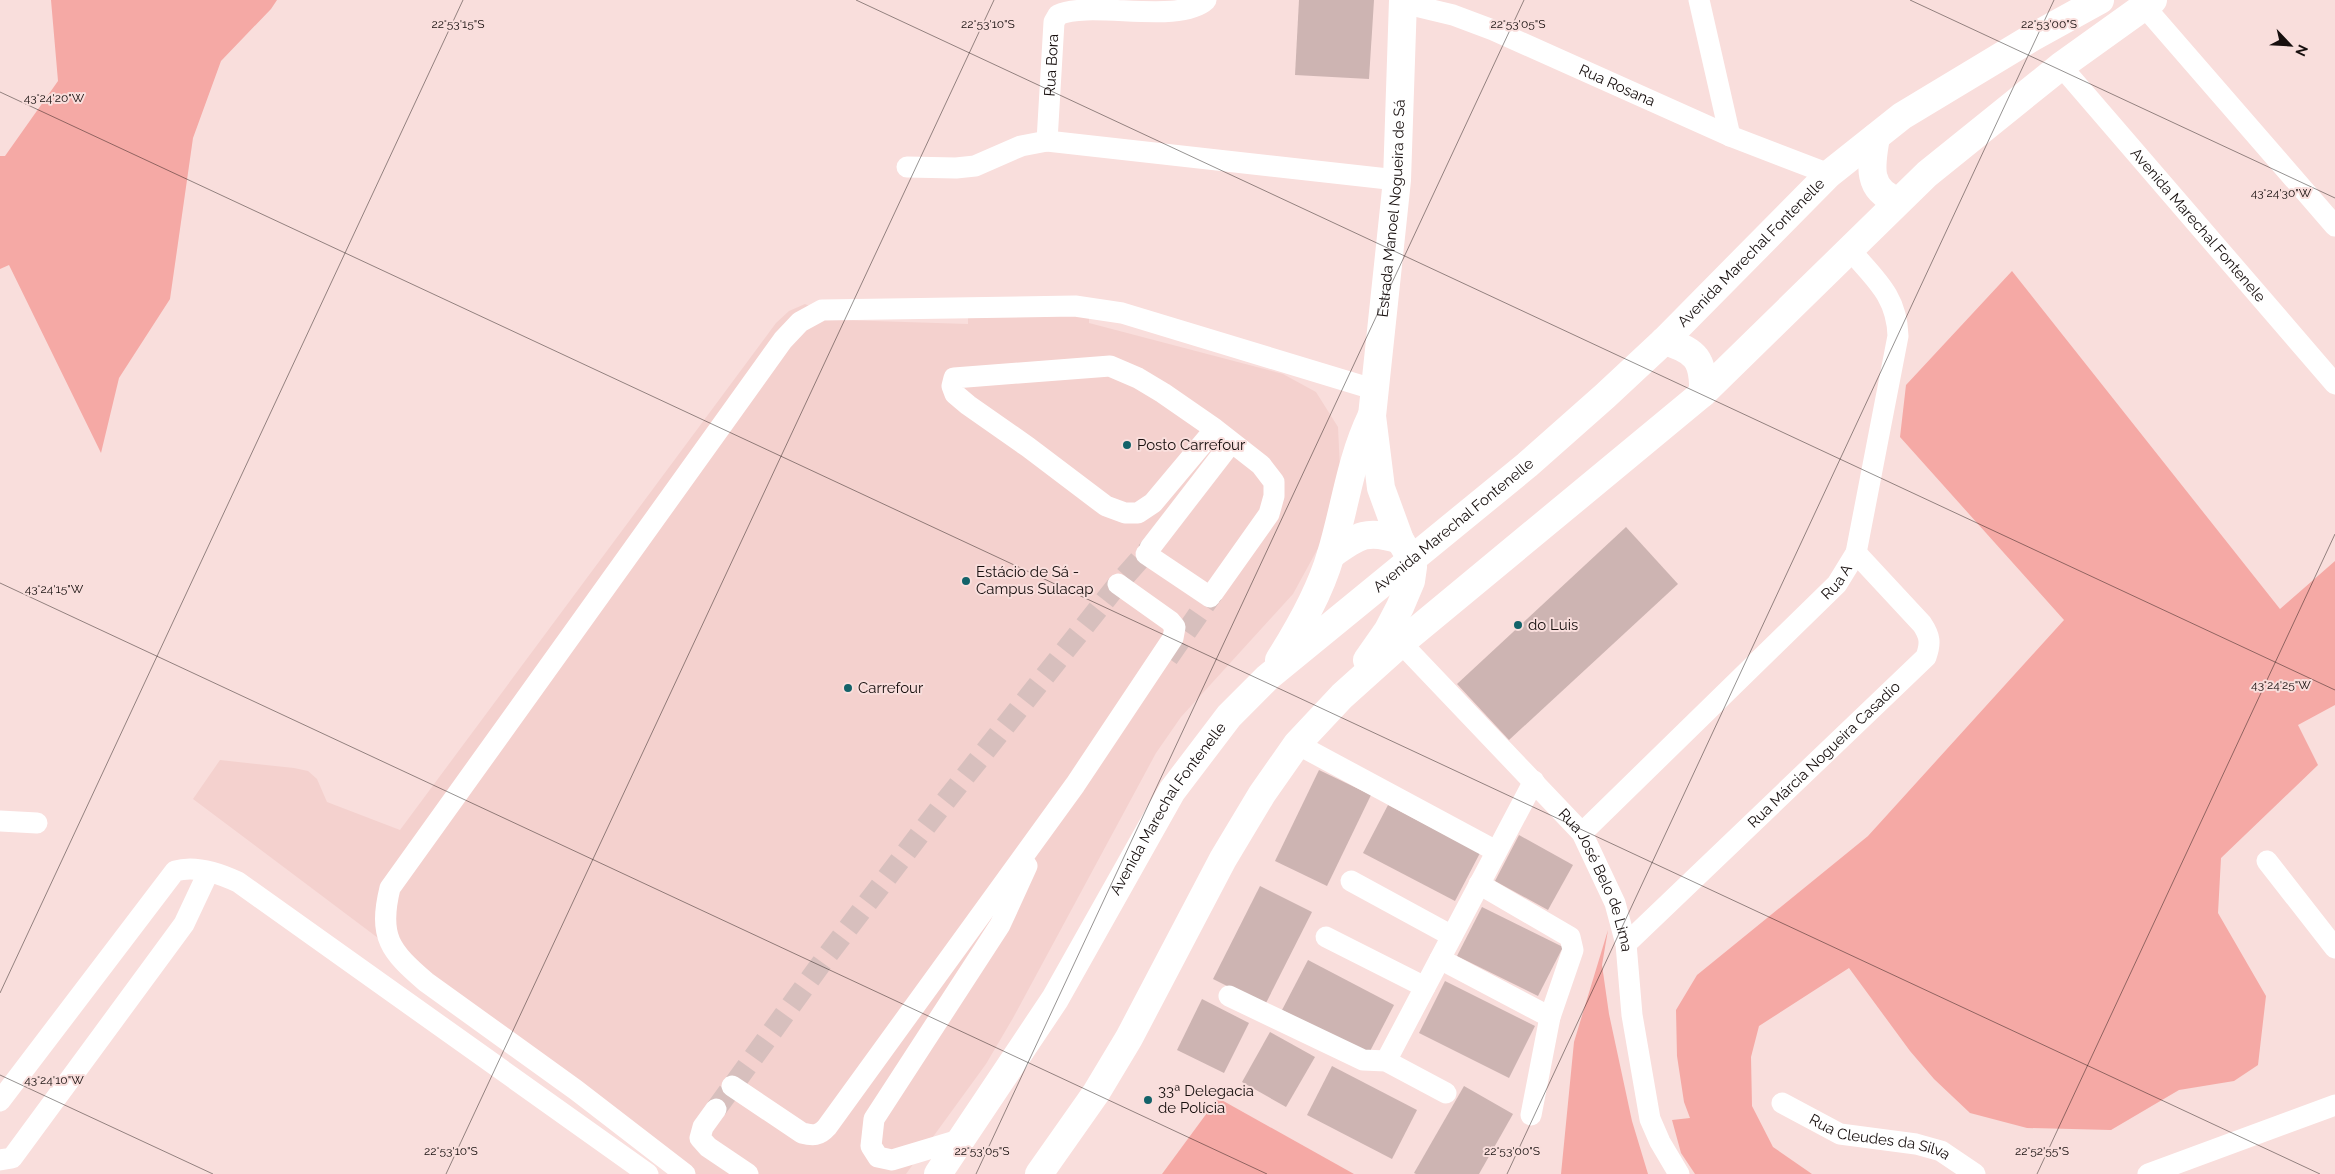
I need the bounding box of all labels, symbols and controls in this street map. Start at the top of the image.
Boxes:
text: 22°53'15"S [431,17,485,31]
text: 22°53'10"S [961,17,1015,31]
text: 22°53'05"S [1490,17,1546,31]
text: 22°53'00"S [2021,17,2077,31]
north arrow [2265,20,2315,70]
street label: Rua Bora [1041,33,1062,97]
text: N [2292,42,2311,59]
street label: Rua Rosana [1576,61,1658,110]
text: 43°24'20"W [24,91,85,105]
street label: Estrada Manoel Nogueira de Sá [1374,99,1409,318]
street label: Avenida Marechal Fontenele [2127,144,2269,306]
street label: Avenida Marechal Fontenelle [1674,175,1829,331]
text: 43°24'30"W [2251,186,2312,200]
place label: Posto Carrefour [1137,436,1246,454]
marker: Posto Carrefour [1121,439,1133,451]
street label: Avenida Marechal Fontenelle [1370,454,1537,596]
street label: Rua A [1817,561,1856,603]
place label: Estácio de Sá - Campus Sulacap [976,563,1093,598]
marker: Estácio de Sá - Campus Sulacap [960,575,972,587]
text: 43°24'15"W [25,582,84,596]
place label: do Luis [1528,616,1578,634]
marker: do Luis [1512,619,1524,631]
street label: Rua Márcia Nogueira Casadio [1744,678,1904,832]
text: 43°24'25"W [2251,678,2311,692]
place label: Carrefour [858,679,924,697]
marker: Carrefour [842,682,854,694]
street label: Avenida Marechal Fontenelle [1106,719,1230,898]
street label: Rua José Belo de Lima [1555,805,1636,952]
text: 43°24'10"W [24,1073,84,1087]
place label: 33ª Delegacia de Polícia [1158,1082,1254,1117]
marker: 33ª Delegacia de Polícia [1142,1094,1154,1106]
street label: Rua Cleudes da Silva [1806,1110,1954,1164]
text: 22°53'10"S [424,1144,478,1158]
text: 22°53'05"S [954,1144,1010,1158]
text: 22°53'00"S [1484,1144,1540,1158]
text: 22°52'55"S [2015,1144,2069,1158]

